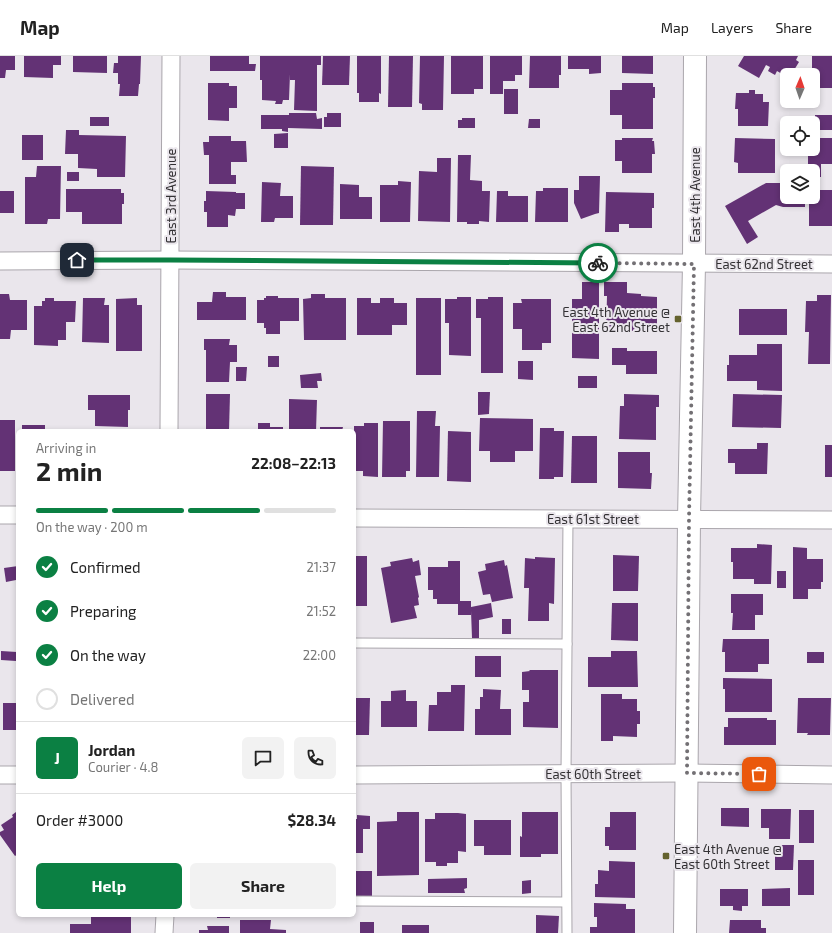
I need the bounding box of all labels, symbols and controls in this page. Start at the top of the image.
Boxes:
text: Map [20,16,60,39]
text: Map [661,19,689,36]
text: Layers [711,19,753,36]
text: Share [775,19,812,36]
north arrow [780,68,820,108]
map controls [780,68,820,204]
button: locate [780,116,820,156]
street label: East 4th Avenue [687,147,703,243]
street label: East 3rd Avenue [163,149,179,243]
button: layers [780,164,820,204]
pin [60,243,94,277]
courier [578,243,618,283]
icon: home [66,249,88,271]
icon: bike [587,252,609,274]
street label: East 62nd Street [715,256,813,272]
place label: East 4th Avenue @ East 62nd Street [562,304,670,335]
marker: East 4th Avenue @ East 62nd Street [673,314,683,324]
text: Arriving in [36,440,96,456]
text: 22:08–22:13 [251,454,336,472]
text: 2 min [36,455,102,486]
street label: East 61st Street [547,511,639,527]
text: On the way · 200 m [36,519,148,535]
icon: check [36,556,58,578]
text: Confirmed [70,558,141,576]
text: 21:37 [307,559,336,575]
icon: check [36,600,58,622]
text: Preparing [70,602,136,620]
text: 21:52 [306,603,336,619]
icon: check [36,644,58,666]
text: On the way [70,646,146,664]
text: 22:00 [303,647,336,663]
text: Delivered [70,690,135,708]
button: chat [242,737,284,779]
button: phone [294,737,336,779]
text: Jordan [88,741,135,759]
text: J [54,749,60,767]
pin [742,757,776,791]
text: Courier · 4.8 [88,759,158,775]
icon: bag [748,763,770,785]
street label: East 60th Street [545,766,641,782]
text: Order #3000 [36,811,123,829]
text: $28.34 [288,811,336,829]
place label: East 4th Avenue @ East 60th Street [674,841,782,872]
marker: East 4th Avenue @ East 60th Street [661,851,671,861]
button: Help [36,863,182,909]
button: Share [190,863,336,909]

